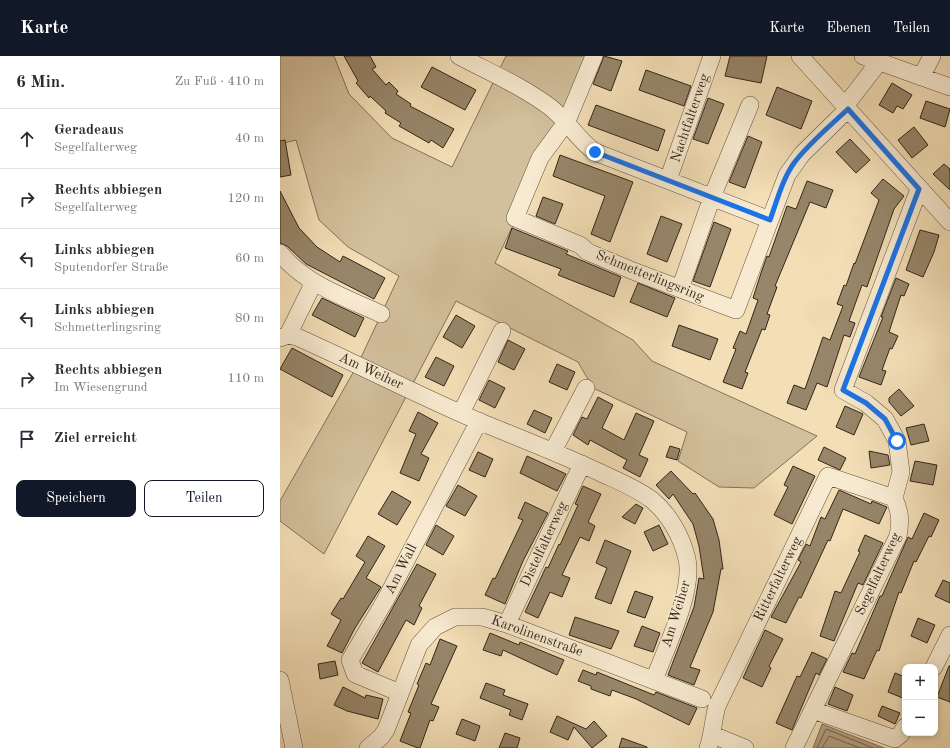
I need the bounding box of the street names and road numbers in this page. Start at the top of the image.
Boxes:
street label: Nachtfalterweg [668,71,712,164]
street label: Schmetterlingsring [594,248,706,304]
street label: Am Weiher [337,350,406,392]
street label: Distelfalterweg [518,499,570,589]
street label: Segelfalterweg [853,530,903,618]
street label: Ritterfalterweg [751,534,805,624]
street label: Am Wall [382,542,420,596]
street label: Am Weiher [659,579,693,649]
street label: Karolinenstraße [489,613,585,659]

